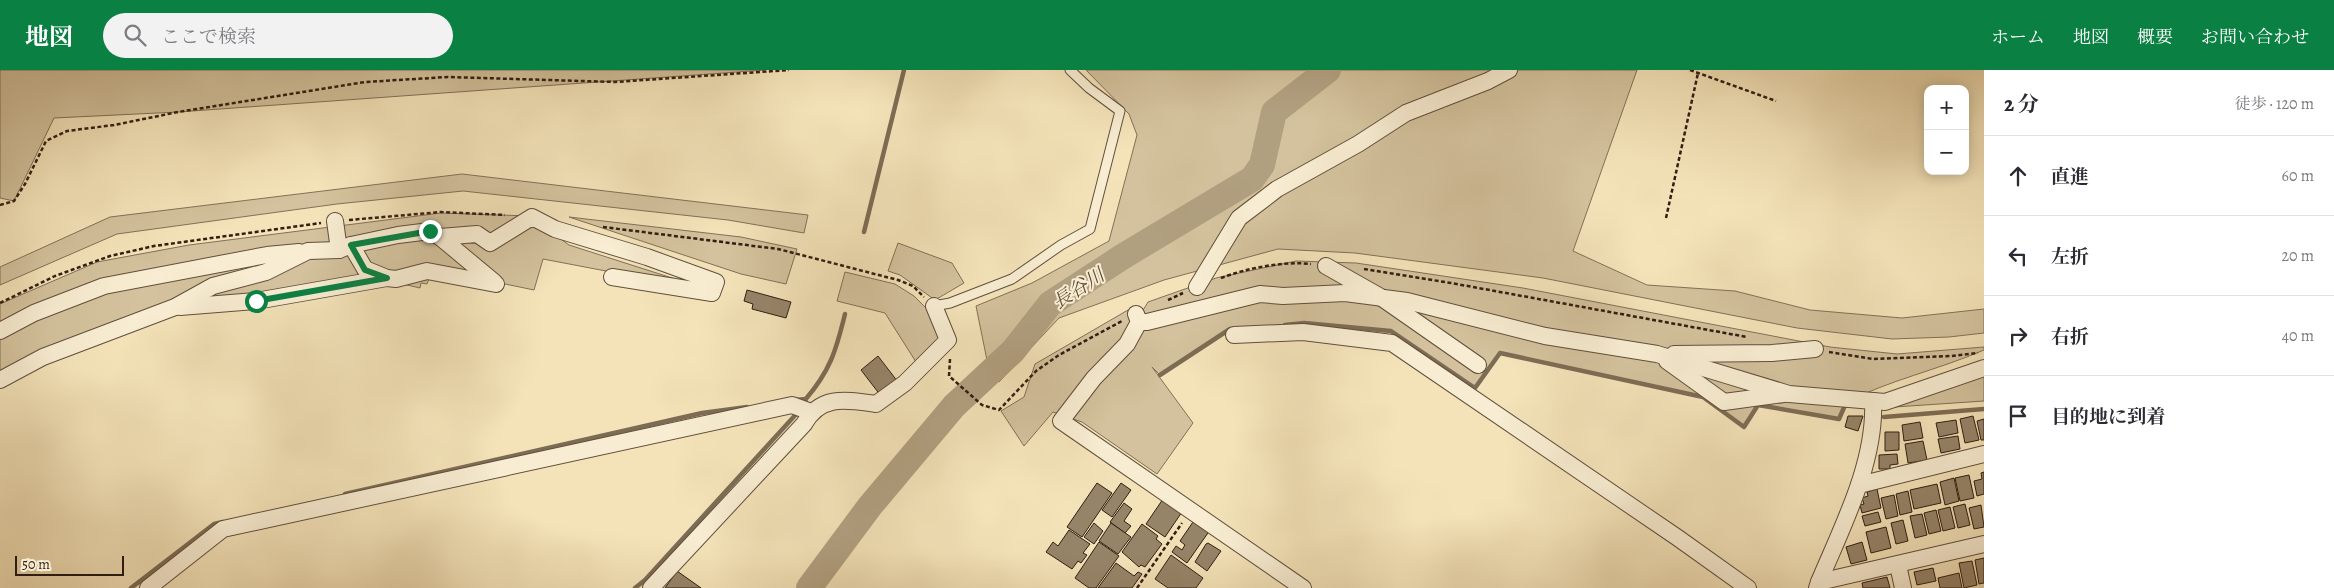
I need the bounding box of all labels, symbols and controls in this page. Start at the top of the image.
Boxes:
search box [103,13,453,58]
text: 地図 [25,21,73,53]
icon: search [121,21,149,49]
text: ここで検索 [161,24,256,50]
text: ホーム [1991,25,2045,49]
text: 地図 [2073,25,2109,49]
text: 概要 [2137,25,2173,49]
text: お問い合わせ [2201,25,2309,49]
map controls [1924,85,1969,175]
button: + [1924,85,1969,130]
text: 2 分 [2004,90,2039,118]
text: 徒歩 · 120 m [2234,93,2314,115]
button: − [1924,130,1969,175]
icon: ahead [2004,162,2032,190]
text: 直進 [2051,164,2089,190]
text: 60 m [2282,165,2314,187]
route end [419,220,442,243]
icon: left [2004,242,2032,270]
text: 左折 [2051,244,2089,270]
text: 20 m [2281,245,2314,267]
water label: 長谷川 [1048,261,1111,315]
route start [245,290,268,313]
icon: right [2004,322,2032,350]
text: 右折 [2051,324,2089,350]
text: 40 m [2282,325,2314,347]
icon: arrive [2004,402,2032,430]
text: 目的地に到着 [2051,404,2165,430]
scale bar [15,553,124,576]
text: 50 m [22,555,50,574]

